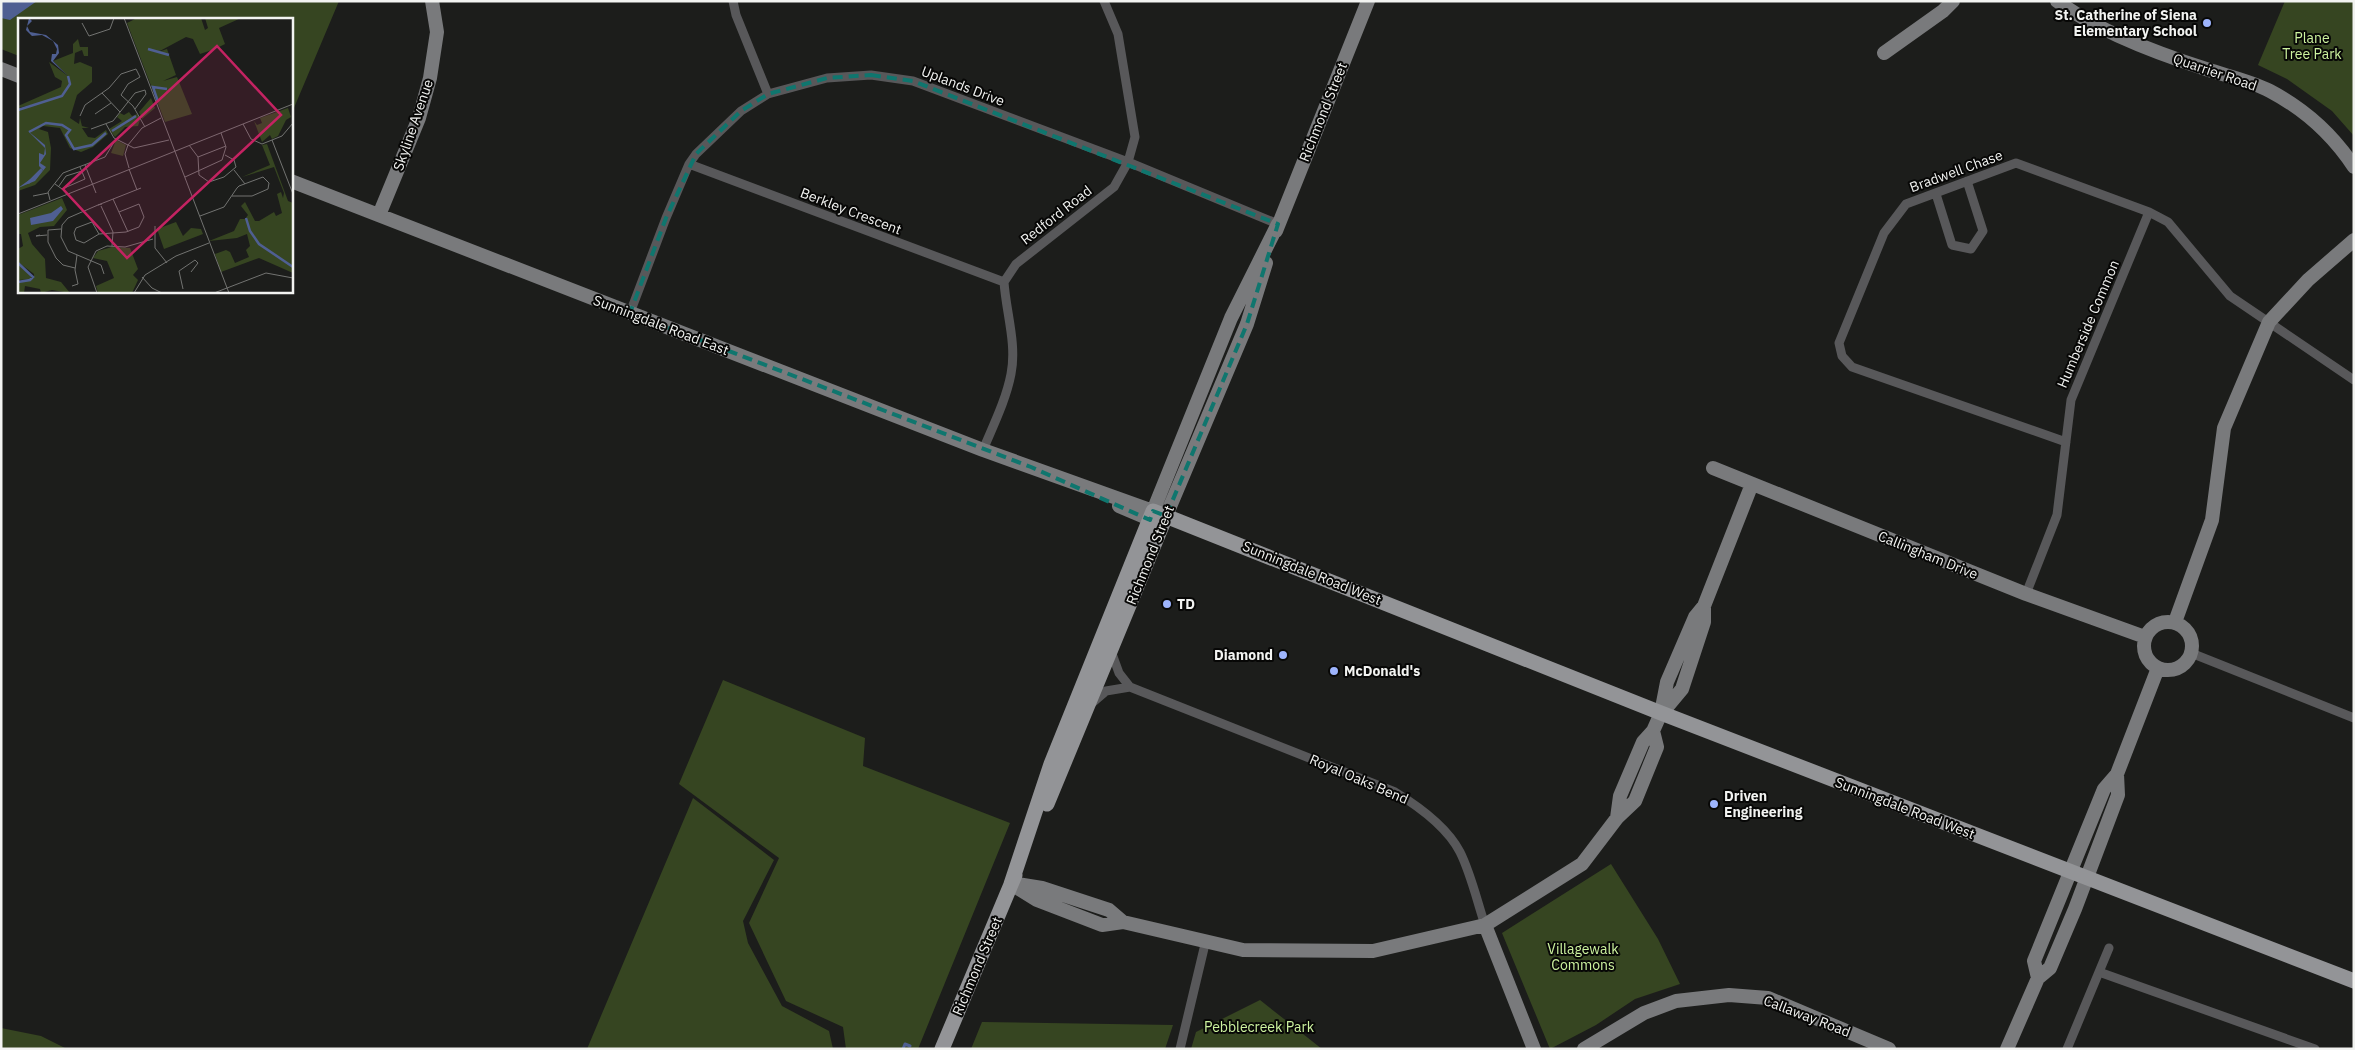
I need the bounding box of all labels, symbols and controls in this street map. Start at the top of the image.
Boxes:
place label: St. Catherine of Siena Elementary School [2054,6,2197,40]
marker: St. Catherine of Siena Elementary School [2201,17,2213,29]
inset map [18,18,292,292]
park label: Plane Tree Park [2282,29,2342,63]
street label: Quarrier Road [2171,49,2259,95]
street label: Richmond Street [1295,60,1351,164]
street label: Uplands Drive [919,62,1007,110]
street label: Skyline Avenue [389,77,437,173]
street label: Bradwell Chase [1907,146,2005,196]
street label: Redford Road [1017,182,1095,248]
street label: Berkley Crescent [798,183,904,239]
street label: Humberside Common [2053,257,2123,391]
street label: Sunningdale Road East [591,291,731,359]
street label: Richmond Street [1122,503,1178,607]
street label: Callingham Drive [1875,527,1981,583]
street label: Sunningdale Road West [1240,537,1384,609]
place label: TD [1177,595,1195,613]
marker: TD [1161,598,1173,610]
place label: Diamond [1214,646,1273,664]
marker: Diamond [1277,649,1289,661]
place label: McDonald's [1344,662,1420,680]
marker: McDonald's [1328,665,1340,677]
street label: Royal Oaks Bend [1307,750,1411,808]
street label: Sunningdale Road West [1833,773,1977,843]
place label: Driven Engineering [1724,787,1803,821]
marker: Driven Engineering [1708,798,1720,810]
street label: Richmond Street [948,914,1006,1018]
park label: Villagewalk Commons [1547,940,1619,974]
street label: Callaway Road [1761,991,1853,1041]
park label: Pebblecreek Park [1204,1018,1315,1036]

